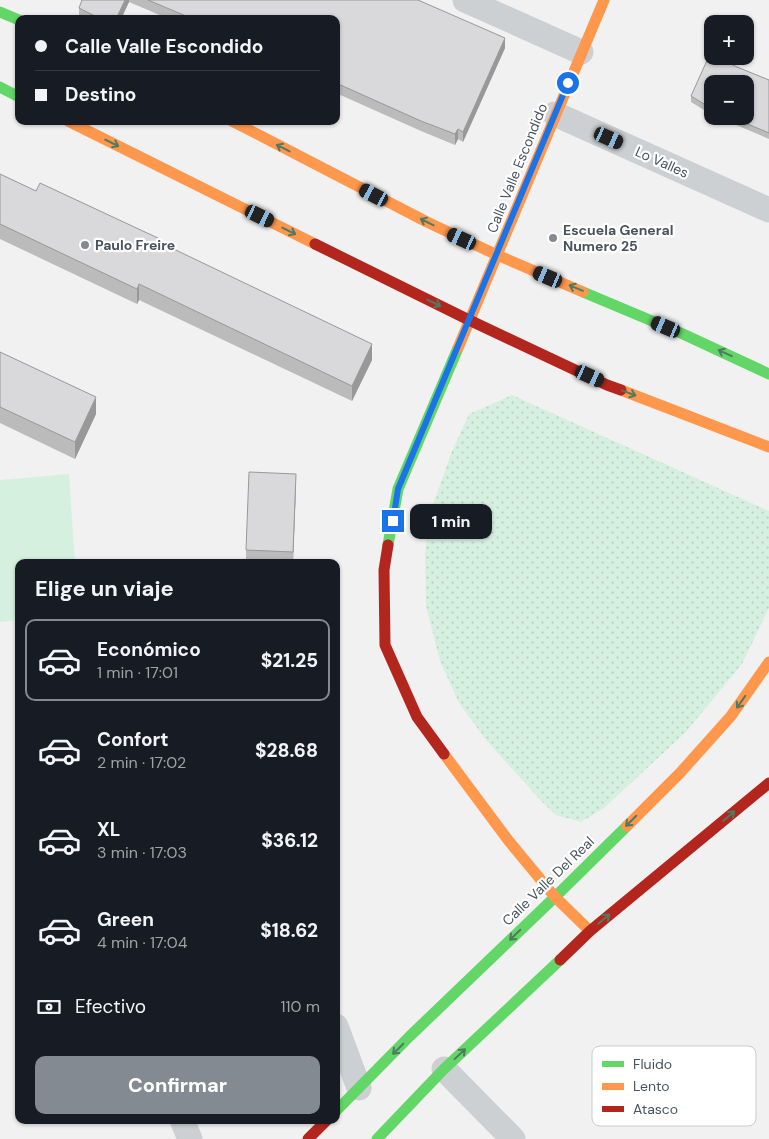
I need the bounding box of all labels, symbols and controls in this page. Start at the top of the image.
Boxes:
map controls [704,15,754,125]
button: + [704,15,754,65]
text: Calle Valle Escondido [65,34,263,59]
route start [557,72,579,94]
button: − [704,75,754,125]
text: Destino [65,82,136,107]
street label: Calle Valle Escondido [483,101,551,235]
car [592,125,625,151]
one-way arrow [104,139,119,148]
street label: Lo Valles [633,142,691,182]
one-way arrow [276,143,291,152]
car [357,181,390,209]
car [243,203,276,229]
one-way arrow [420,217,435,226]
place label: Escuela General Numero 25 [563,221,673,255]
one-way arrow [281,226,296,236]
car [445,226,478,252]
marker: Escuela General Numero 25 [547,232,559,244]
place label: Paulo Freire [95,236,175,254]
marker: Paulo Freire [79,239,91,251]
car [531,264,564,290]
one-way arrow [569,283,584,293]
one-way arrow [426,299,441,308]
car [649,314,682,340]
one-way arrow [718,348,733,357]
car [573,363,606,389]
one-way arrow [621,389,637,398]
callout: 1 min [410,504,493,538]
route end [382,510,404,532]
text: 1 min [431,511,471,532]
text: Elige un viaje [35,574,174,603]
text: Económico [97,637,201,662]
icon: car [37,638,82,683]
text: $21.25 [261,648,318,673]
text: 1 min · 17:01 [97,662,178,683]
one-way arrow [736,695,746,709]
text: Confort [97,727,169,752]
icon: car [37,728,82,773]
text: $28.68 [255,738,318,763]
text: 2 min · 17:02 [97,752,186,773]
one-way arrow [723,810,736,821]
one-way arrow [625,815,637,827]
text: XL [97,817,120,842]
icon: car [37,818,82,863]
text: $36.12 [261,828,318,853]
street label: Calle Valle Del Real [498,833,598,929]
text: 3 min · 17:03 [97,842,187,863]
text: Green [97,907,154,932]
icon: car [37,908,82,953]
one-way arrow [597,914,610,925]
text: $18.62 [260,918,318,943]
one-way arrow [509,929,521,941]
text: 4 min · 17:04 [97,932,187,953]
icon: cash [35,993,63,1021]
text: Efectivo [75,994,146,1019]
text: 110 m [281,996,320,1017]
one-way arrow [392,1042,404,1055]
legend [592,1046,756,1126]
one-way arrow [453,1048,466,1060]
text: Fluido [633,1055,672,1073]
button: Confirmar [35,1056,320,1114]
text: Lento [633,1077,670,1095]
text: Atasco [633,1100,678,1118]

